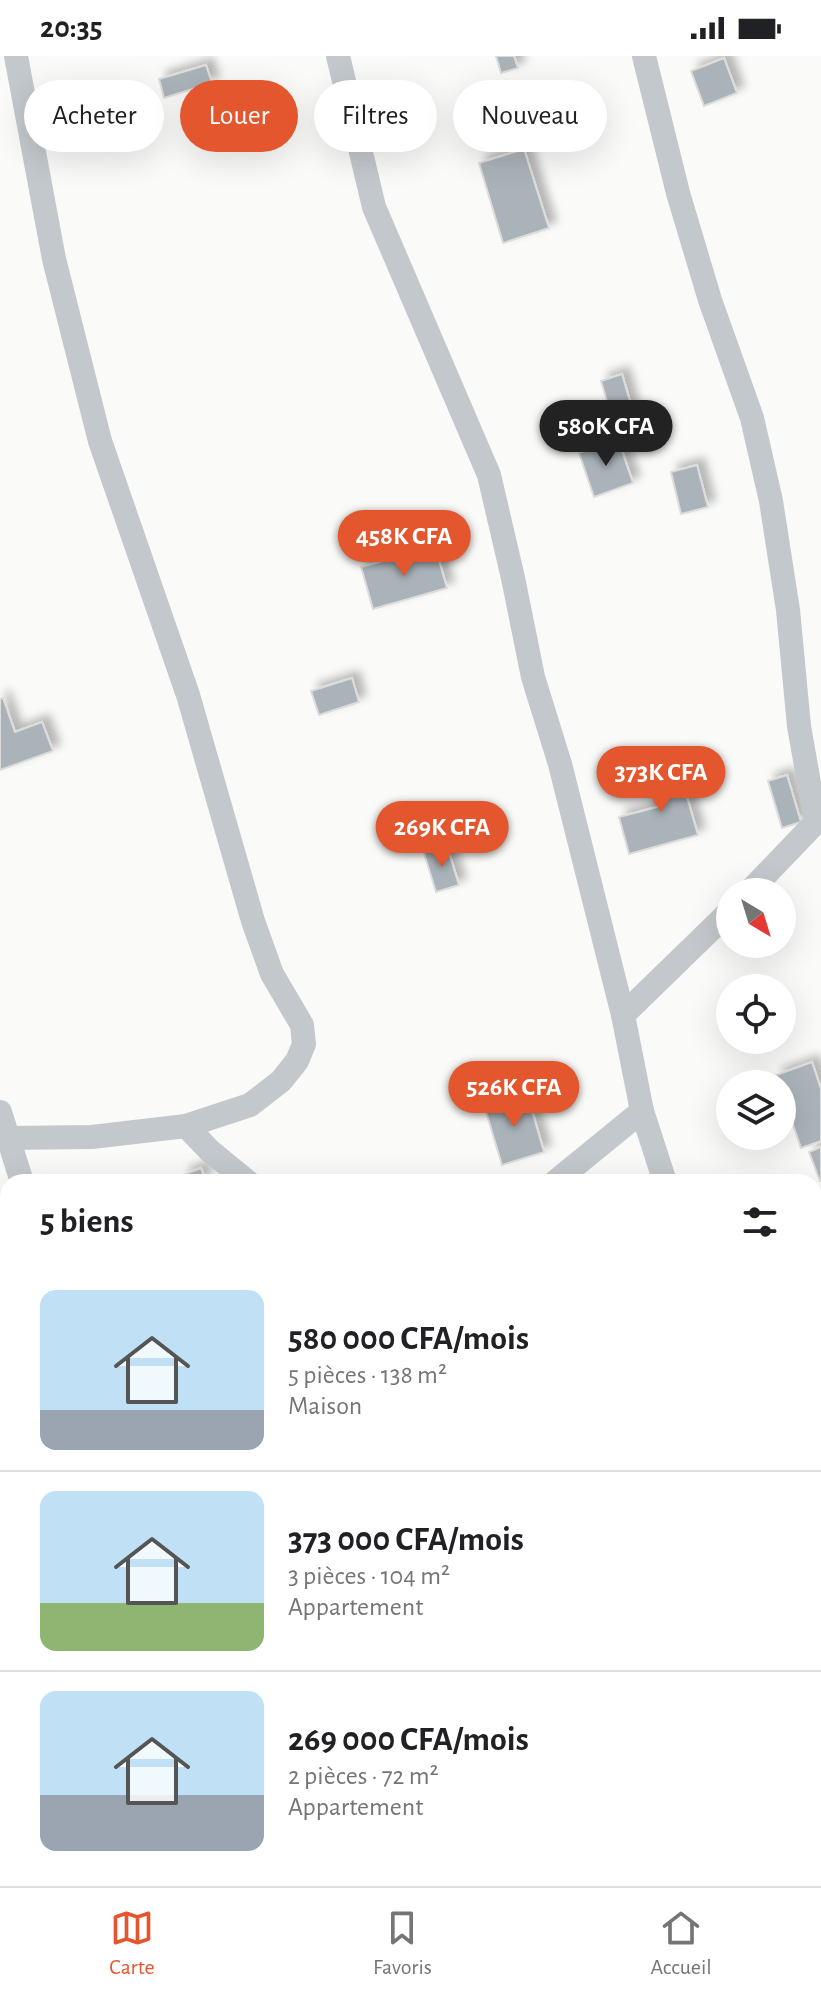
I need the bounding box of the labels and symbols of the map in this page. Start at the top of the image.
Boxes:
pin: 580K CFA [523,400,689,468]
pin: 458K CFA [321,510,487,578]
pin: 373K CFA [578,746,744,814]
pin: 269K CFA [359,801,525,869]
north arrow [716,878,796,958]
pin: 526K CFA [431,1061,597,1129]

